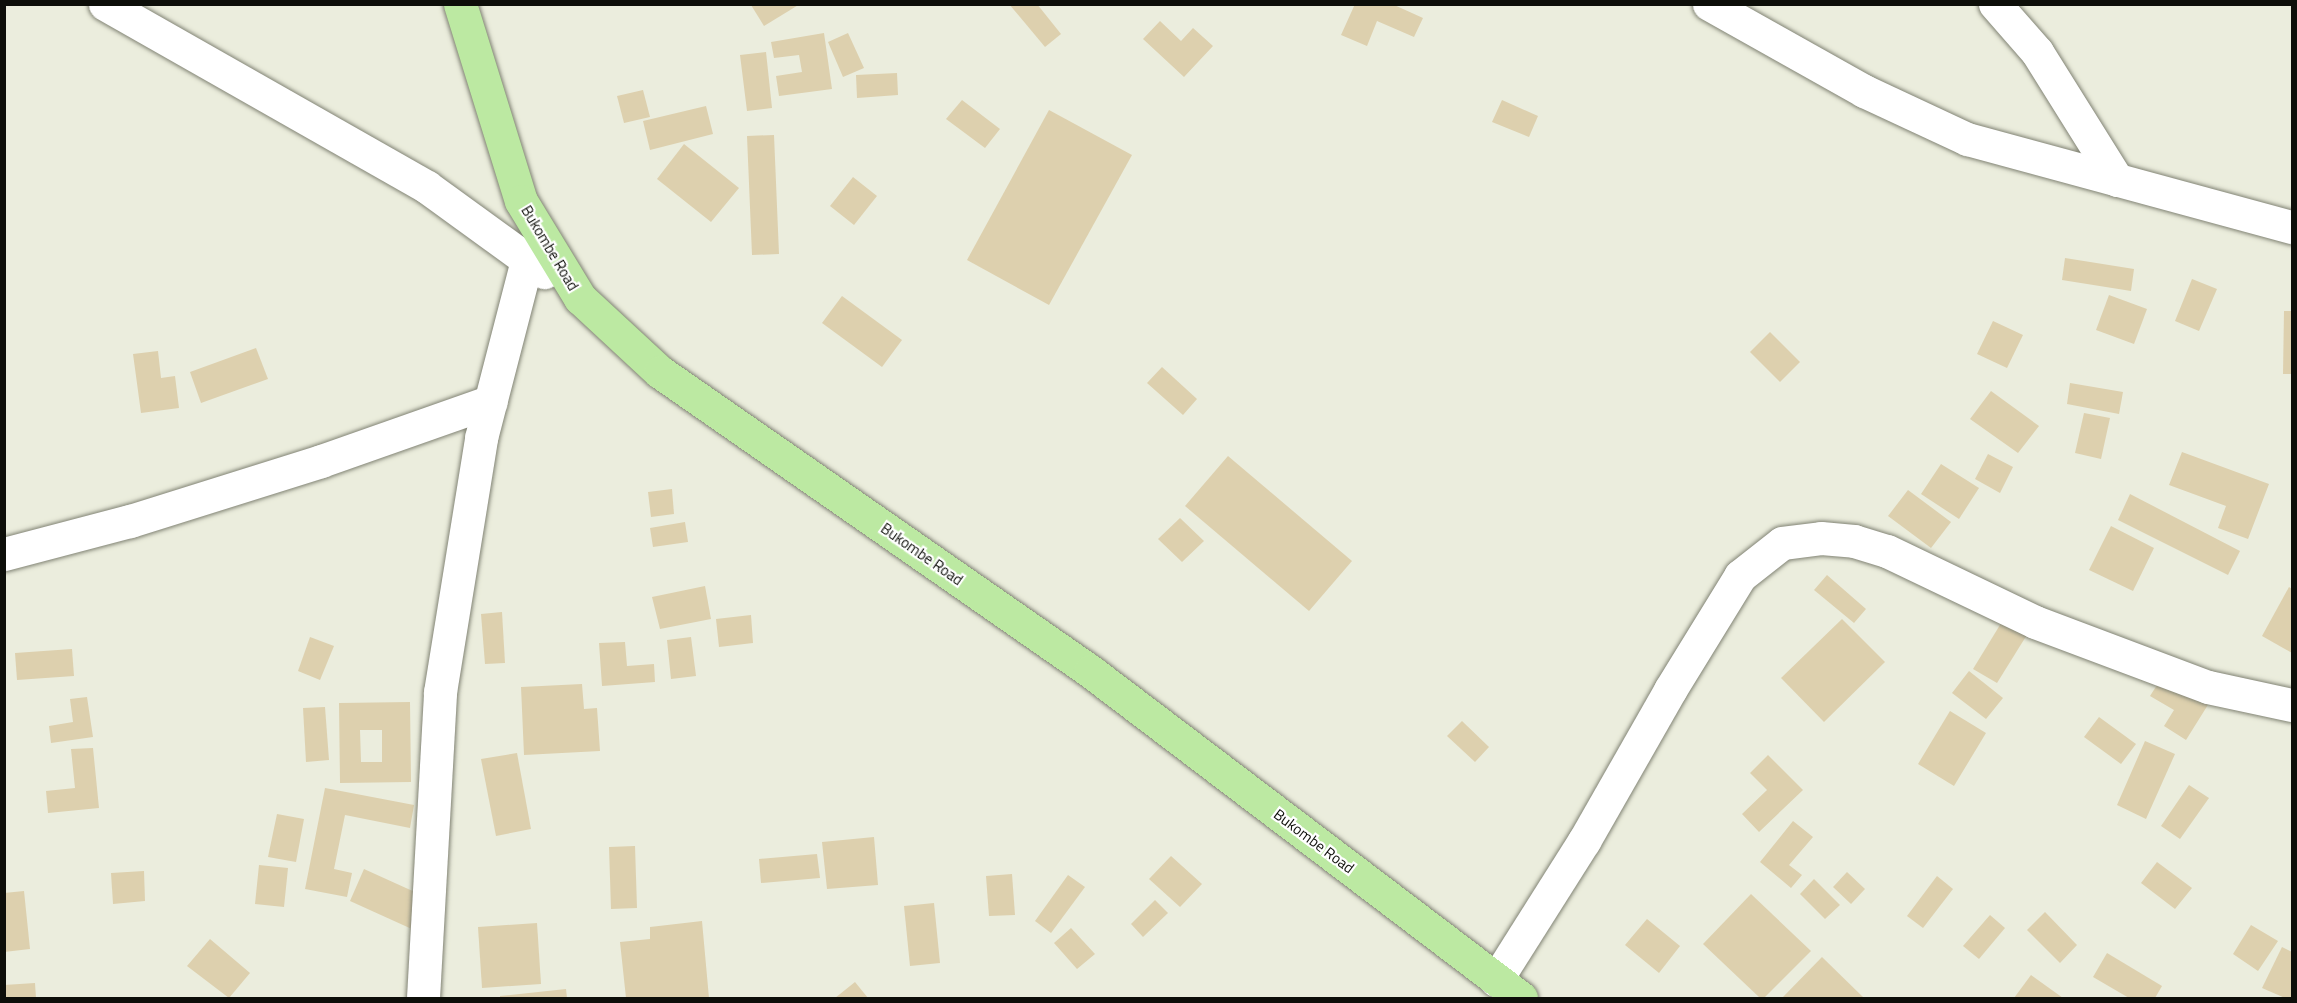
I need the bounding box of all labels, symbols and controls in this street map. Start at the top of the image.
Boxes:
street label: Bukombe Road [518,202,582,294]
street label: Bukombe Road [878,519,966,589]
street label: Bukombe Road [1270,805,1358,877]

